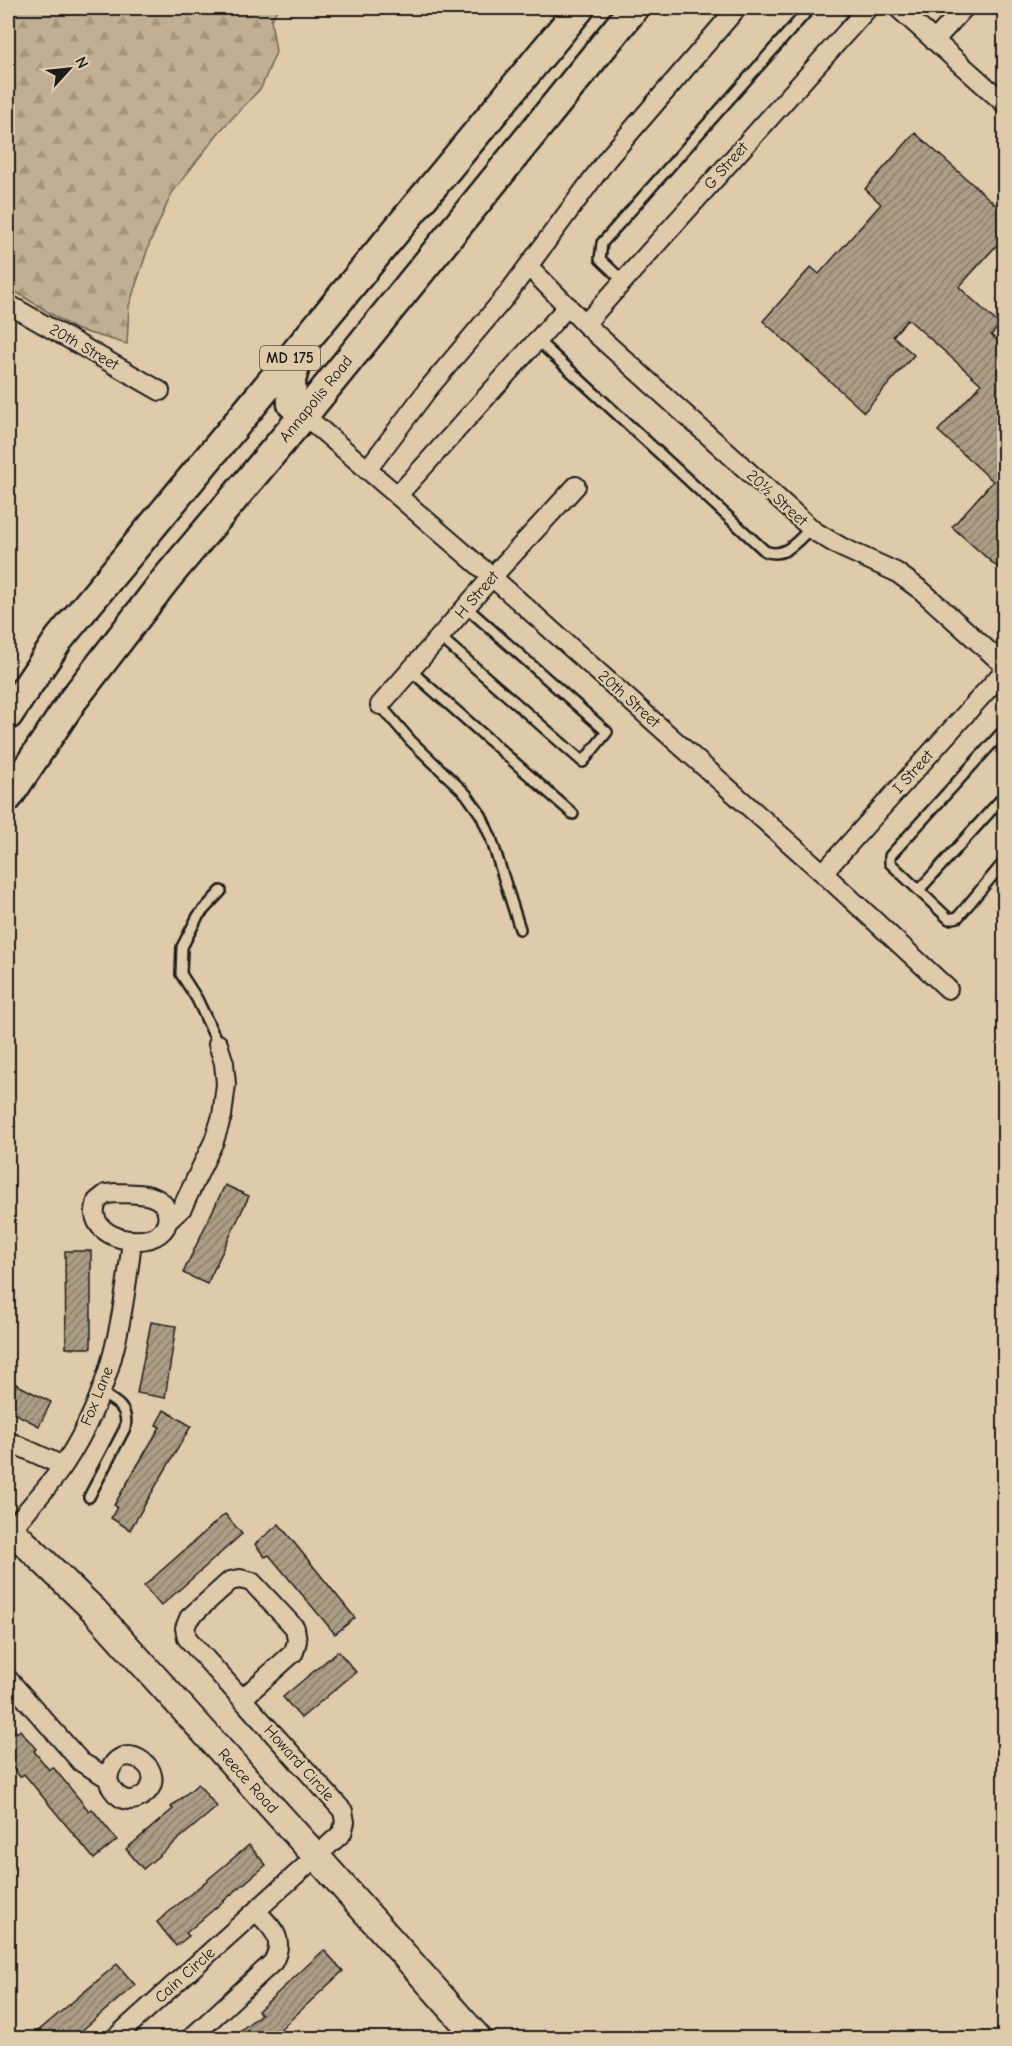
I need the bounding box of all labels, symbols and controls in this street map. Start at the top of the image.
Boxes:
north arrow [39,39,99,99]
text: N [71,54,92,71]
street label: G Street [700,139,752,193]
street label: 20th Street [46,320,122,374]
road number: MD 175 [260,346,320,370]
street label: Annapolis Road [276,352,356,446]
street label: 20½ Street [743,466,811,530]
street label: H Street [452,567,503,622]
street label: 20th Street [594,667,664,732]
street label: I Street [889,746,937,797]
street label: Fox Lane [77,1364,117,1428]
street label: Howard Circle [260,1721,338,1805]
street label: Reece Road [214,1745,282,1817]
street label: Cain Circle [151,1943,219,2007]

